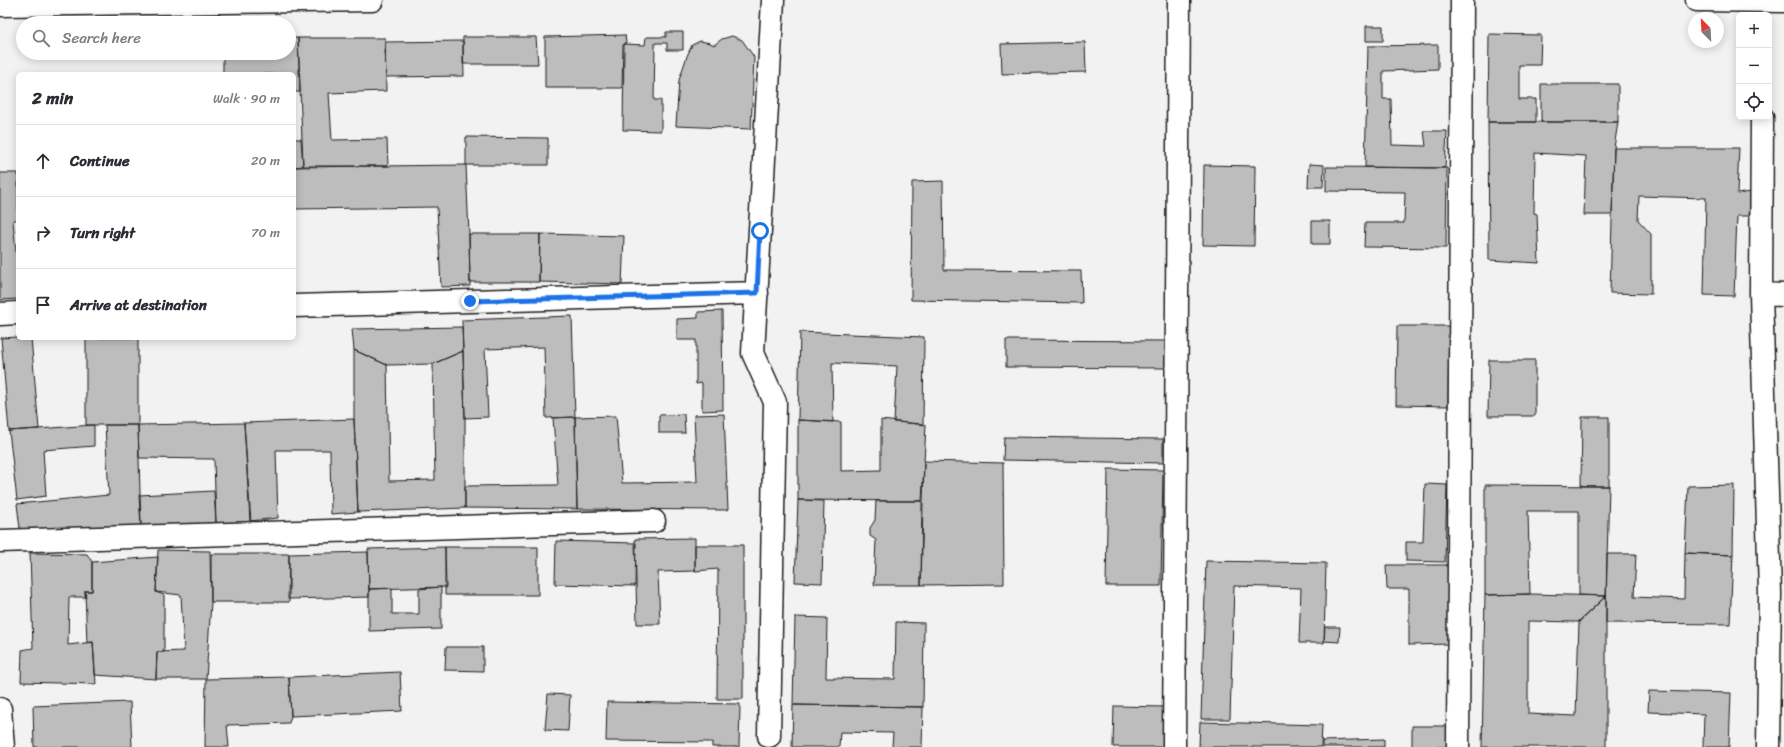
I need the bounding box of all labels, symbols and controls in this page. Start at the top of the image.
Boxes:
north arrow [1688,12,1724,48]
map controls [1736,12,1772,120]
button: + [1736,12,1772,48]
search box [16,16,296,60]
text: Search here [62,25,141,51]
icon: search [30,27,52,49]
button: − [1736,48,1772,84]
text: 2 min [32,83,73,113]
button: locate [1736,84,1772,120]
text: Walk · 90 m [213,87,280,110]
text: Continue [70,148,130,174]
text: 20 m [251,149,280,172]
icon: ahead [32,150,54,172]
text: Turn right [70,220,135,246]
text: 70 m [251,221,280,244]
icon: right [32,222,54,244]
route start [751,222,769,240]
text: Arrive at destination [70,292,207,318]
route end [461,292,479,310]
icon: arrive [32,294,54,316]

